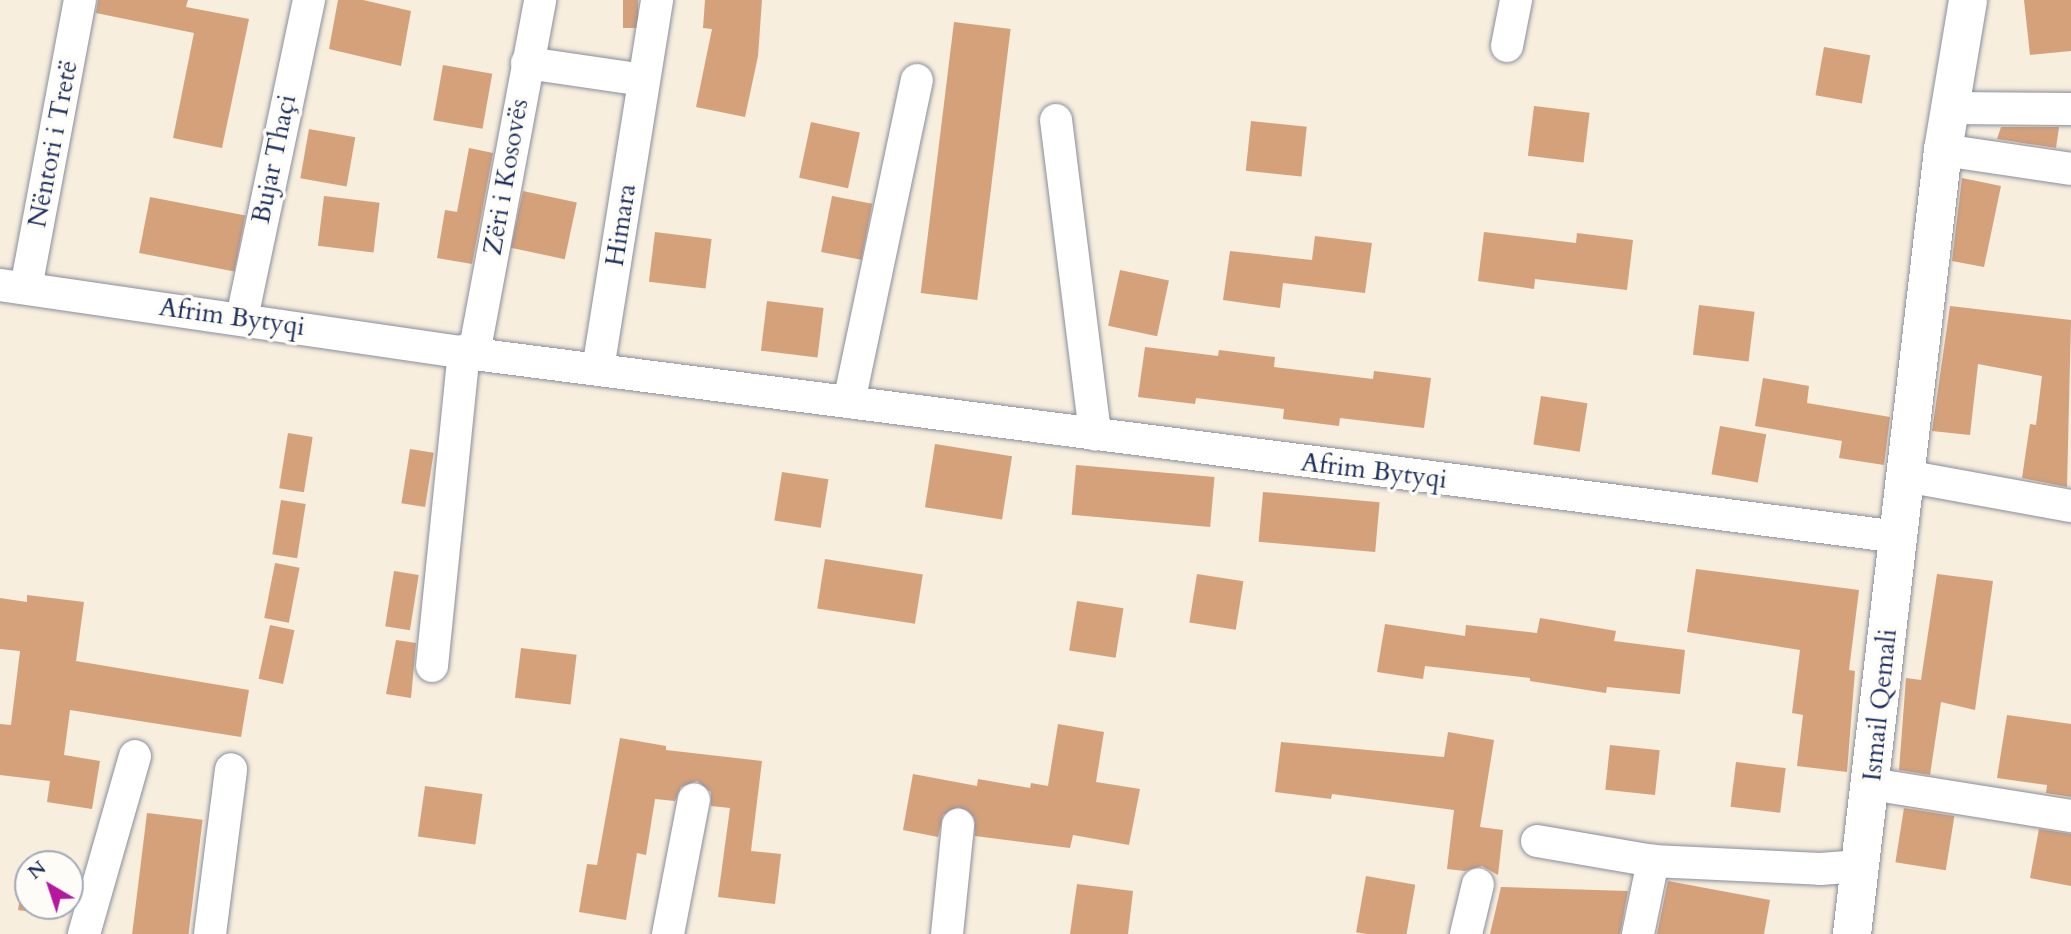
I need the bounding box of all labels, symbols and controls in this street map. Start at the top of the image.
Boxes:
street label: Nëntori i Tretë [22,58,84,230]
street label: Bujar Thaçi [245,92,303,226]
street label: Zëri i Kosovës [477,96,535,258]
street label: Himara [599,182,643,268]
street label: Afrim Bytyqi [157,291,307,343]
street label: Afrim Bytyqi [1299,447,1449,495]
street label: Ismail Qemali [1856,627,1904,783]
north arrow [14,850,84,920]
text: N [22,855,52,886]

